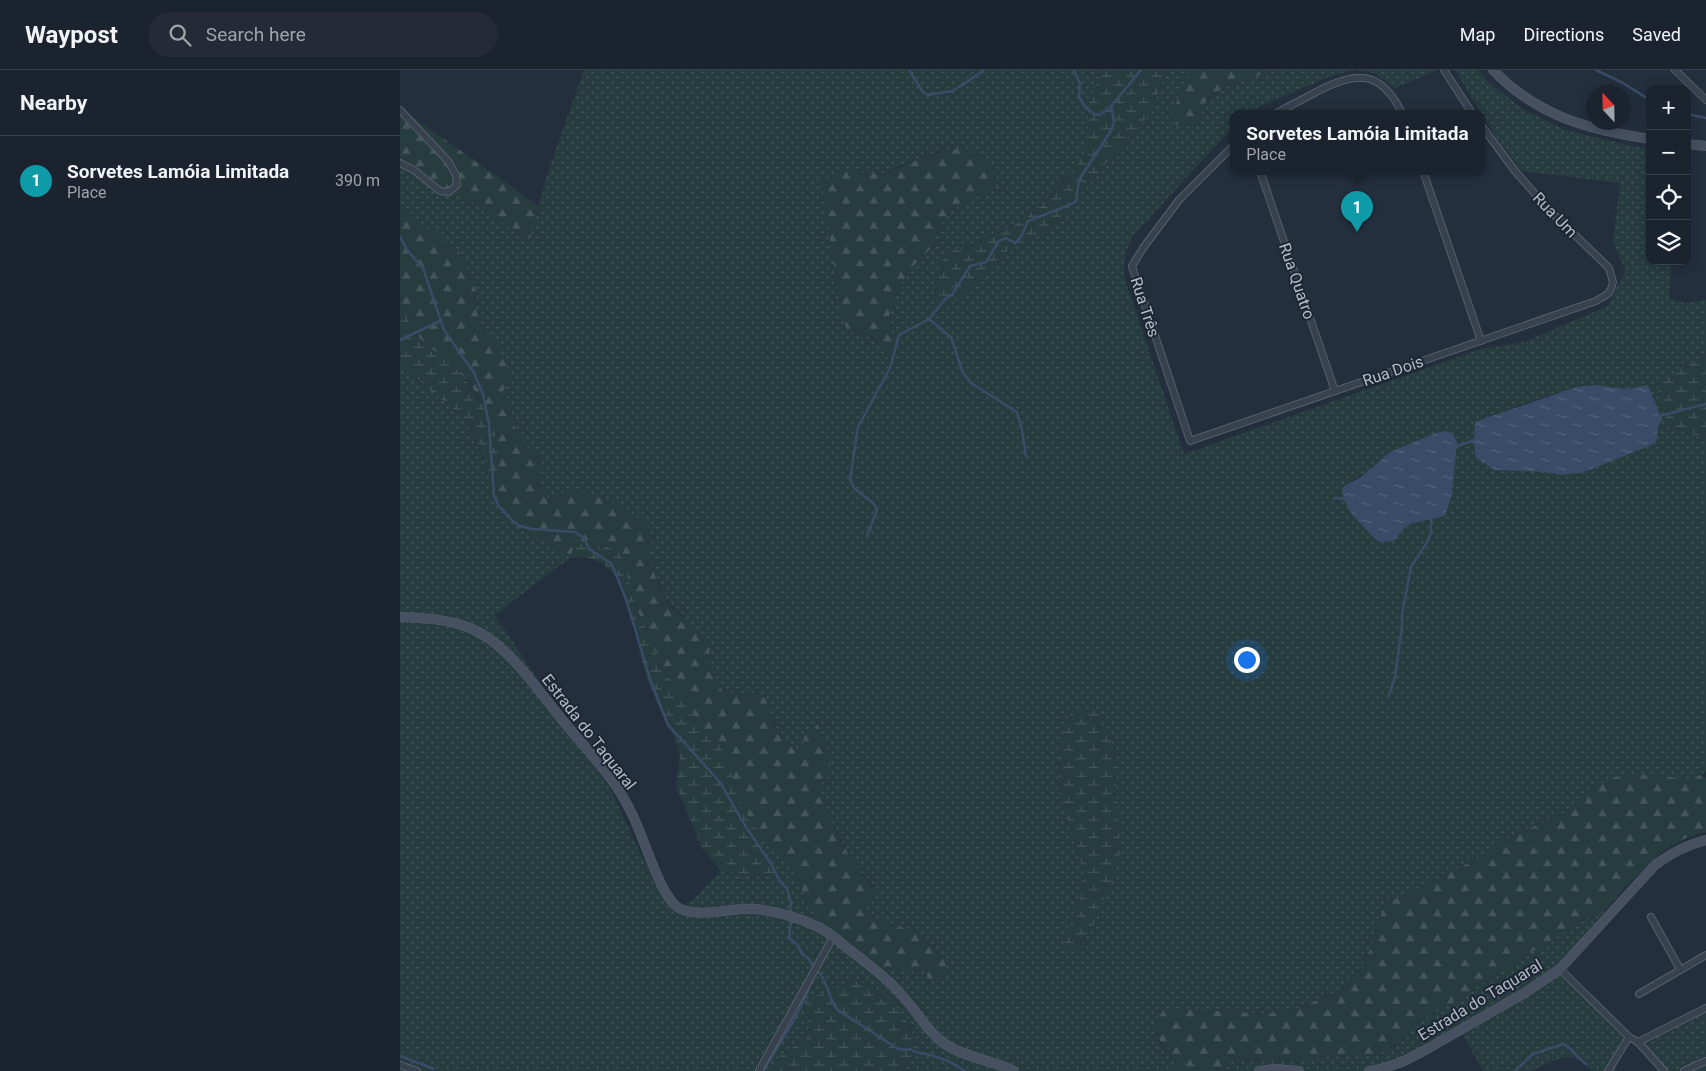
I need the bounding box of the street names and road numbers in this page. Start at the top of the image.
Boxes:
street label: Rua Um [1529,188,1581,242]
street label: Rua Quatro [1275,240,1319,322]
street label: Rua Três [1126,275,1164,339]
street label: Rua Dois [1360,352,1426,390]
street label: Estrada do Taquaral [538,670,640,794]
street label: Estrada do Taquaral [1414,955,1546,1045]

